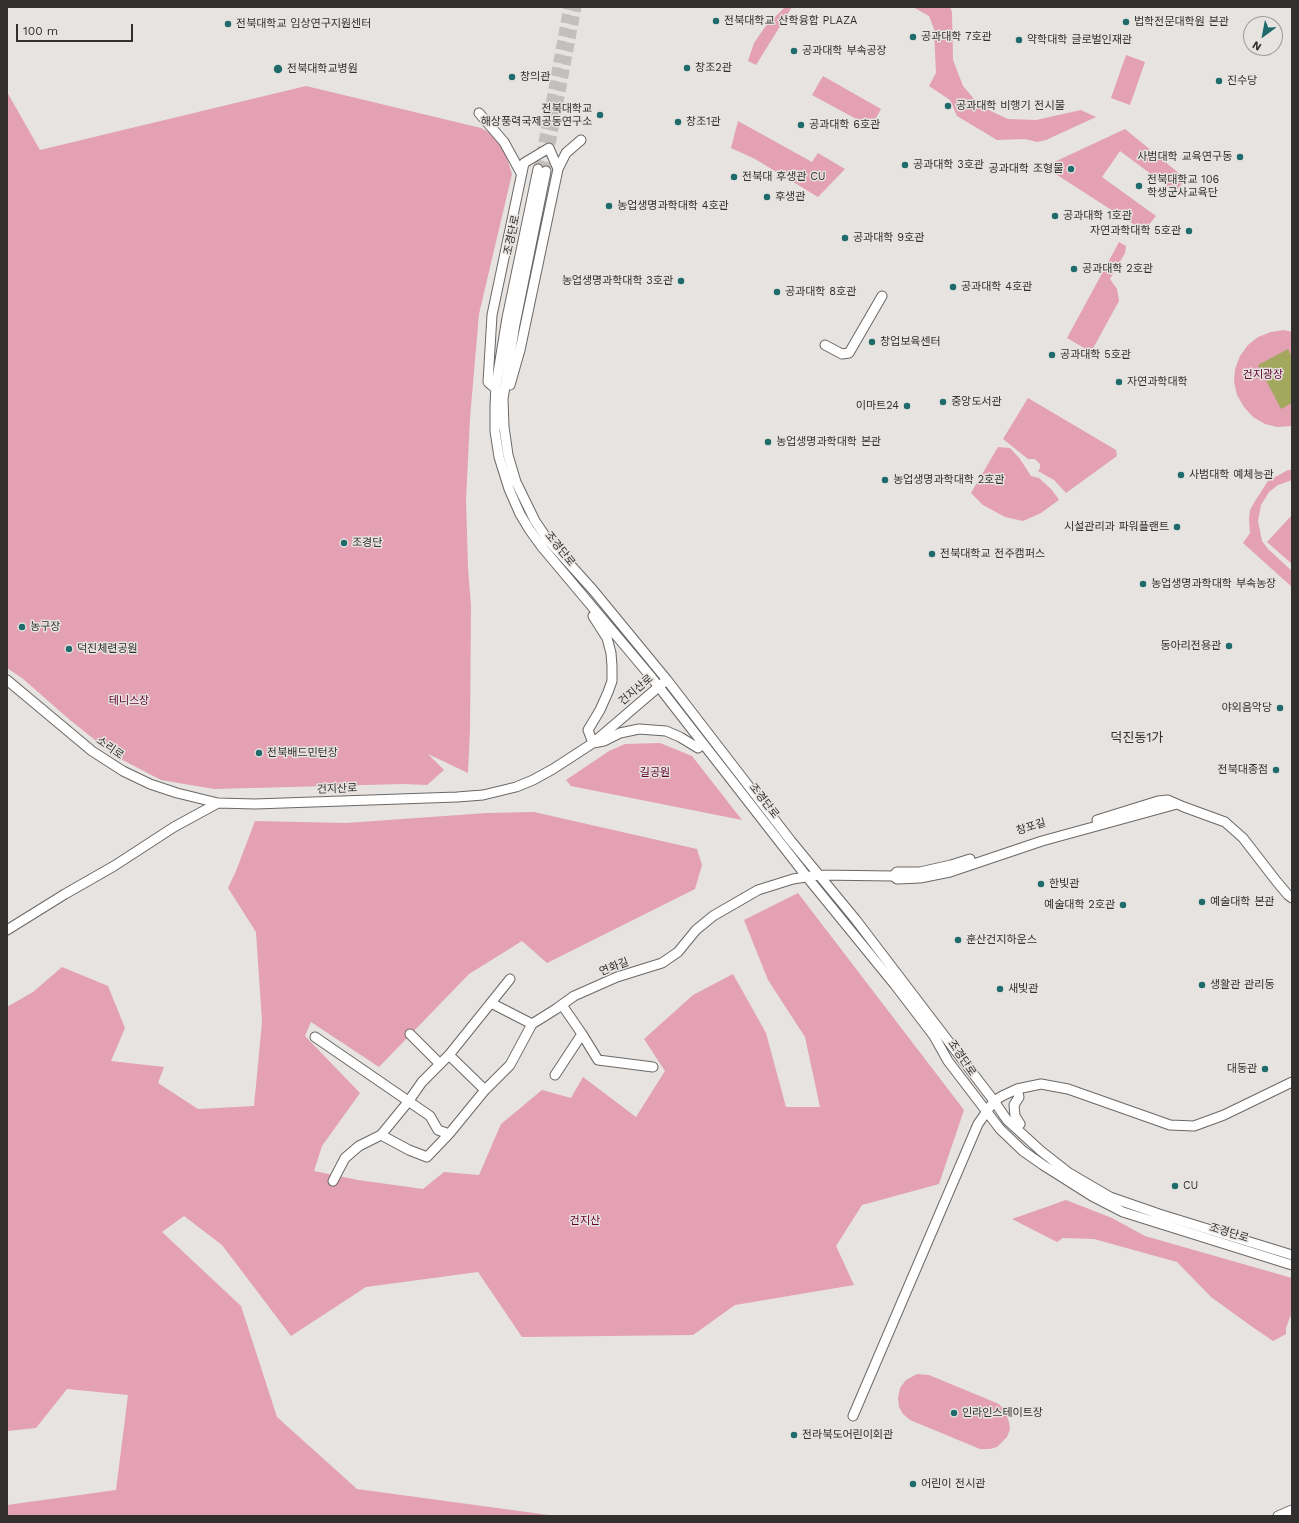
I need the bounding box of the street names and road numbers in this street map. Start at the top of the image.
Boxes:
street label: 조경단로 [501,214,523,256]
street label: 조경단로 [542,529,578,569]
street label: 건지산로 [616,672,656,708]
street label: 소리로 [94,734,126,762]
street label: 조경단로 [746,781,782,821]
street label: 건지산로 [317,782,357,796]
street label: 창포길 [1015,816,1047,838]
street label: 연화길 [597,955,631,979]
street label: 조경단로 [945,1038,979,1078]
street label: 조경단로 [1208,1221,1250,1245]

